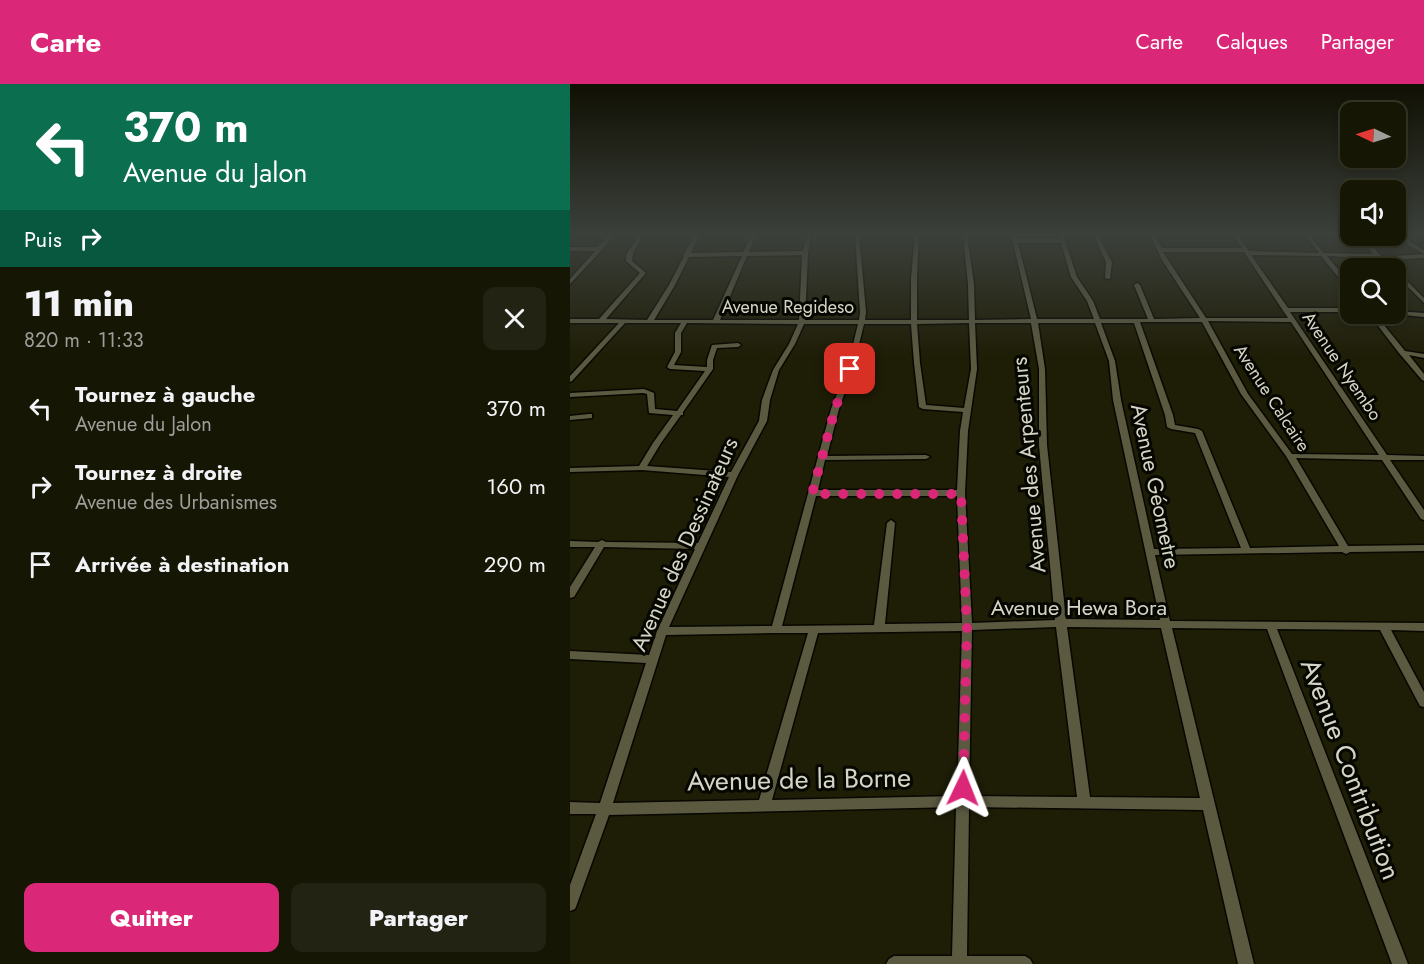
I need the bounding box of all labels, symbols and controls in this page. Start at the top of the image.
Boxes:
text: Carte [30,22,101,63]
text: Carte [1136,27,1183,57]
text: Calques [1216,27,1288,57]
text: Partager [1321,27,1394,57]
text: 370 m [123,97,249,158]
north arrow [1340,102,1406,168]
map controls [1340,102,1406,324]
icon: left [24,108,102,186]
text: Avenue du Jalon [123,153,307,192]
button: sound [1340,180,1406,246]
icon: right [74,222,107,255]
text: Puis [24,223,62,255]
button: search [1340,258,1406,324]
text: 11 min [24,277,134,329]
button: close [483,287,546,350]
street label: Avenue Regideso [722,294,854,320]
street label: Avenue Nyembo [1296,306,1388,426]
text: 820 m · 11:33 [24,326,144,355]
street label: Avenue Calcaire [1227,339,1317,457]
pin [824,343,875,394]
icon: arrive [833,352,866,385]
street label: Avenue des Arpenteurs [1003,356,1053,574]
text: Tournez à gauche [75,378,255,410]
icon: left [24,392,57,425]
text: 370 m [486,392,546,424]
street label: Avenue Géometre [1123,401,1189,571]
text: Avenue du Jalon [75,410,212,439]
street label: Avenue des Dessinateurs [622,432,746,656]
text: Tournez à droite [75,456,242,488]
icon: right [24,470,57,503]
text: 160 m [486,470,546,502]
text: Avenue des Urbanismes [75,488,277,517]
icon: arrive [24,548,57,581]
text: Arrivée à destination [75,548,289,580]
text: 290 m [484,548,546,580]
street label: Avenue Hewa Bora [991,591,1167,623]
street label: Avenue Contribution [1291,653,1411,885]
position arrow [931,756,995,820]
street label: Avenue de la Borne [687,758,911,800]
button: Quitter [24,883,279,952]
button: Partager [291,883,546,952]

